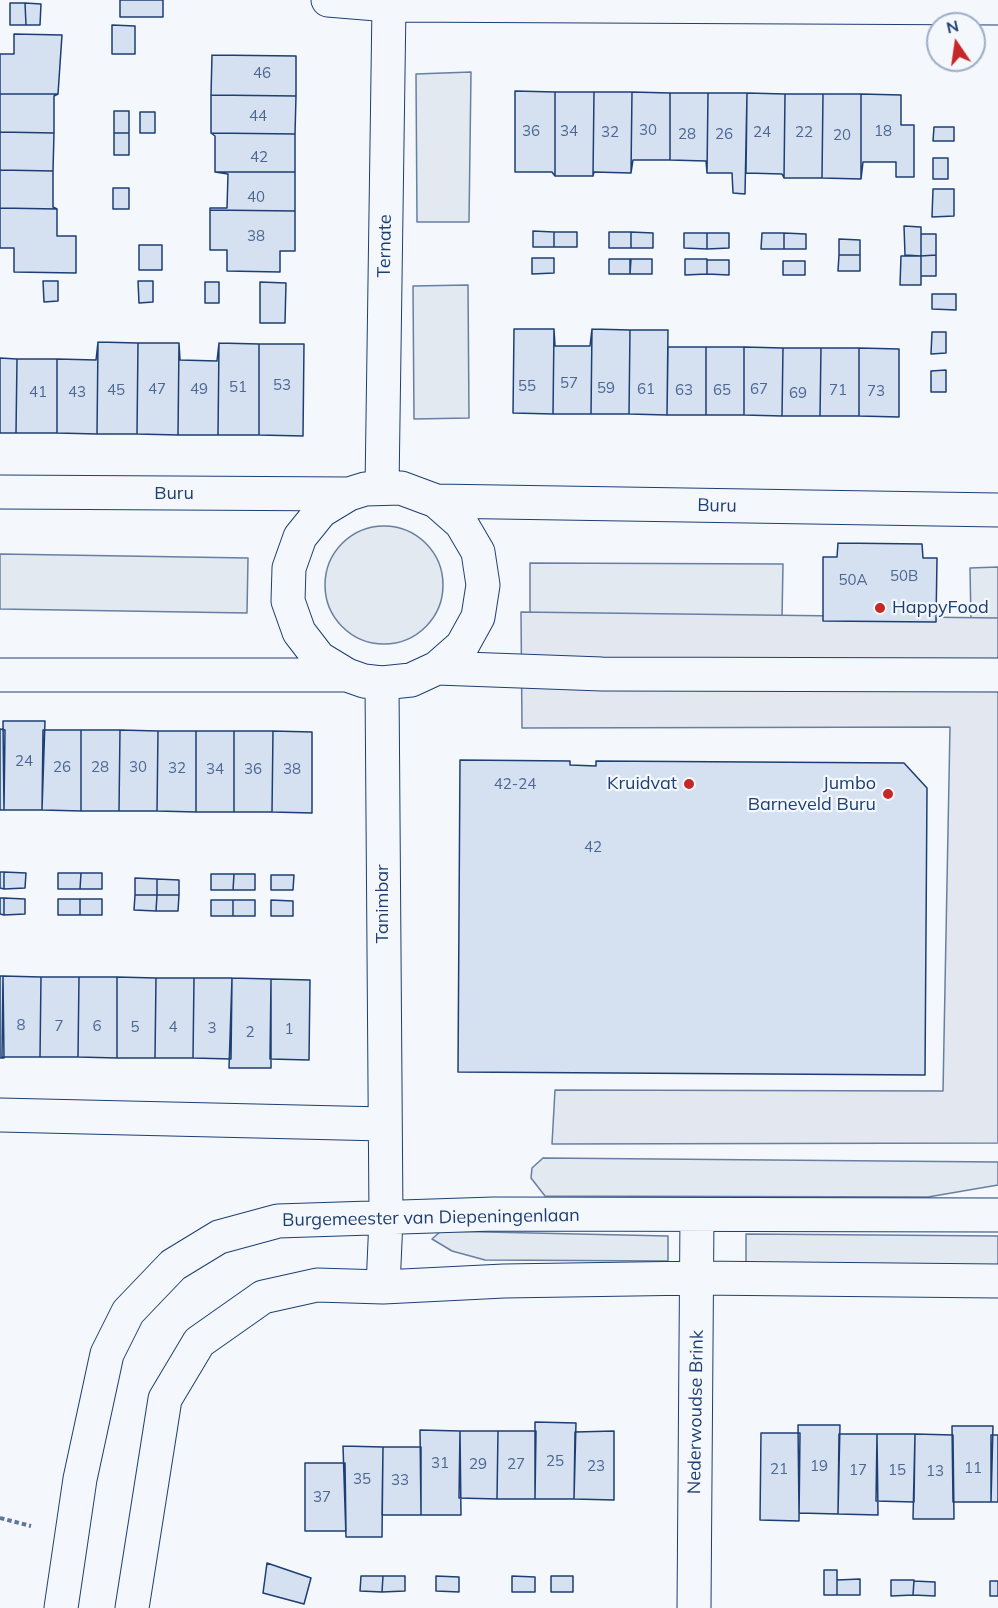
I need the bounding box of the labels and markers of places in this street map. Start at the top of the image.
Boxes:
place label: HappyFood [892,597,989,619]
marker: HappyFood [873,601,887,615]
place label: Kruidvat [607,773,677,795]
place label: Jumbo Barneveld Buru [748,773,876,816]
marker: Kruidvat [682,777,696,791]
marker: Jumbo Barneveld Buru [881,787,895,801]

